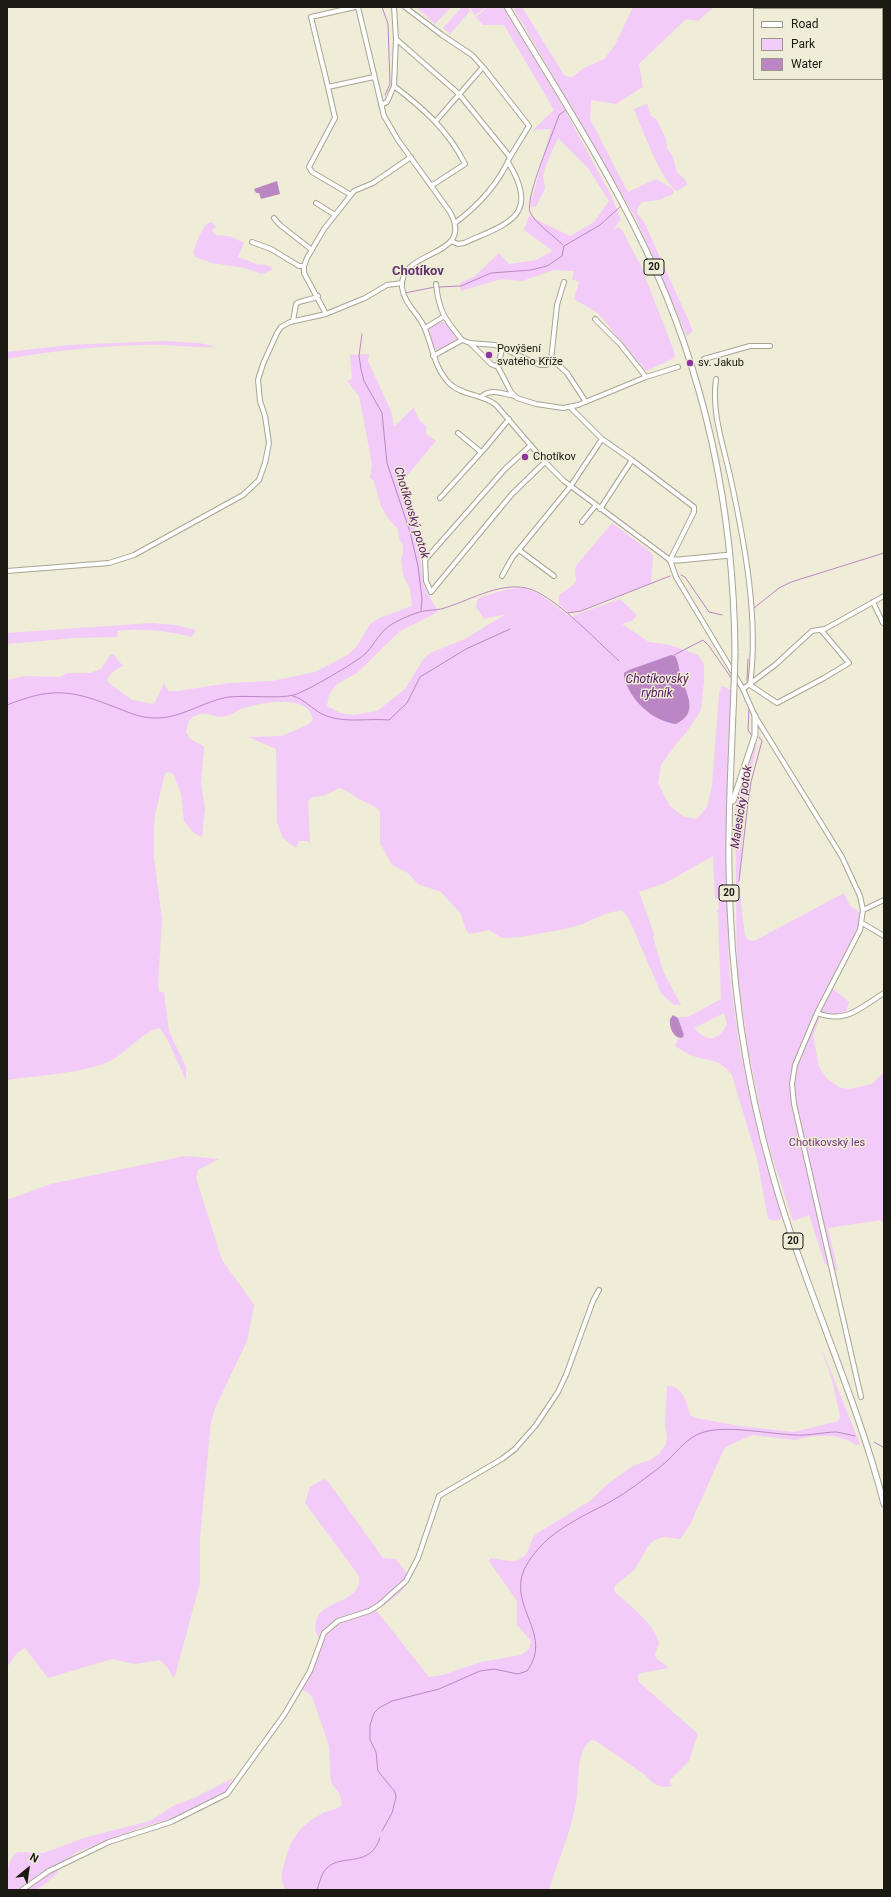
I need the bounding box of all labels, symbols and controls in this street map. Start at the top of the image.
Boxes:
legend [753,8,883,80]
text: Road [791,17,819,31]
text: Park [791,37,815,51]
text: Water [791,57,822,71]
road number: 20 [644,259,664,275]
district label: Chotíkov [392,264,444,280]
place label: Povýšení svatého Kříže [497,342,563,368]
marker: Povýšení svatého Kříže [484,350,494,360]
place label: sv. Jakub [698,356,744,370]
marker: sv. Jakub [685,358,695,368]
place label: Chotíkov [533,450,576,464]
marker: Chotíkov [520,452,530,462]
water label: Chotíkovský potok [390,465,432,561]
water label: Chotíkovský rybník [626,673,688,701]
water label: Malesický potok [728,764,756,850]
road number: 20 [719,885,739,901]
park label: Chotíkovský les [789,1136,865,1150]
road number: 20 [783,1233,803,1249]
north arrow [8,1849,48,1889]
text: N [28,1850,41,1866]

